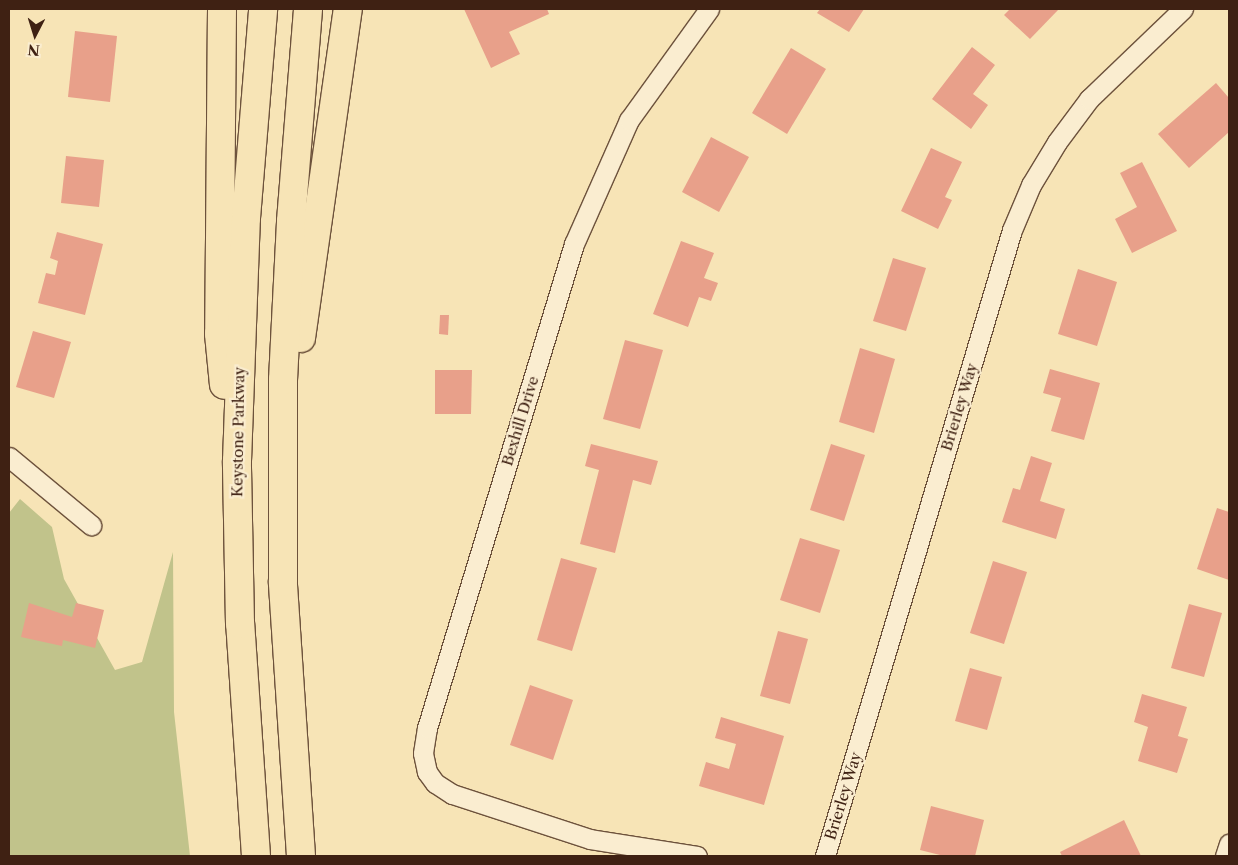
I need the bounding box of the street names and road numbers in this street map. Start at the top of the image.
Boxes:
street label: Brierley Way [937,360,981,454]
street label: Keystone Parkway [228,367,248,497]
street label: Bexhill Drive [498,374,542,468]
street label: Brierley Way [821,749,865,843]

